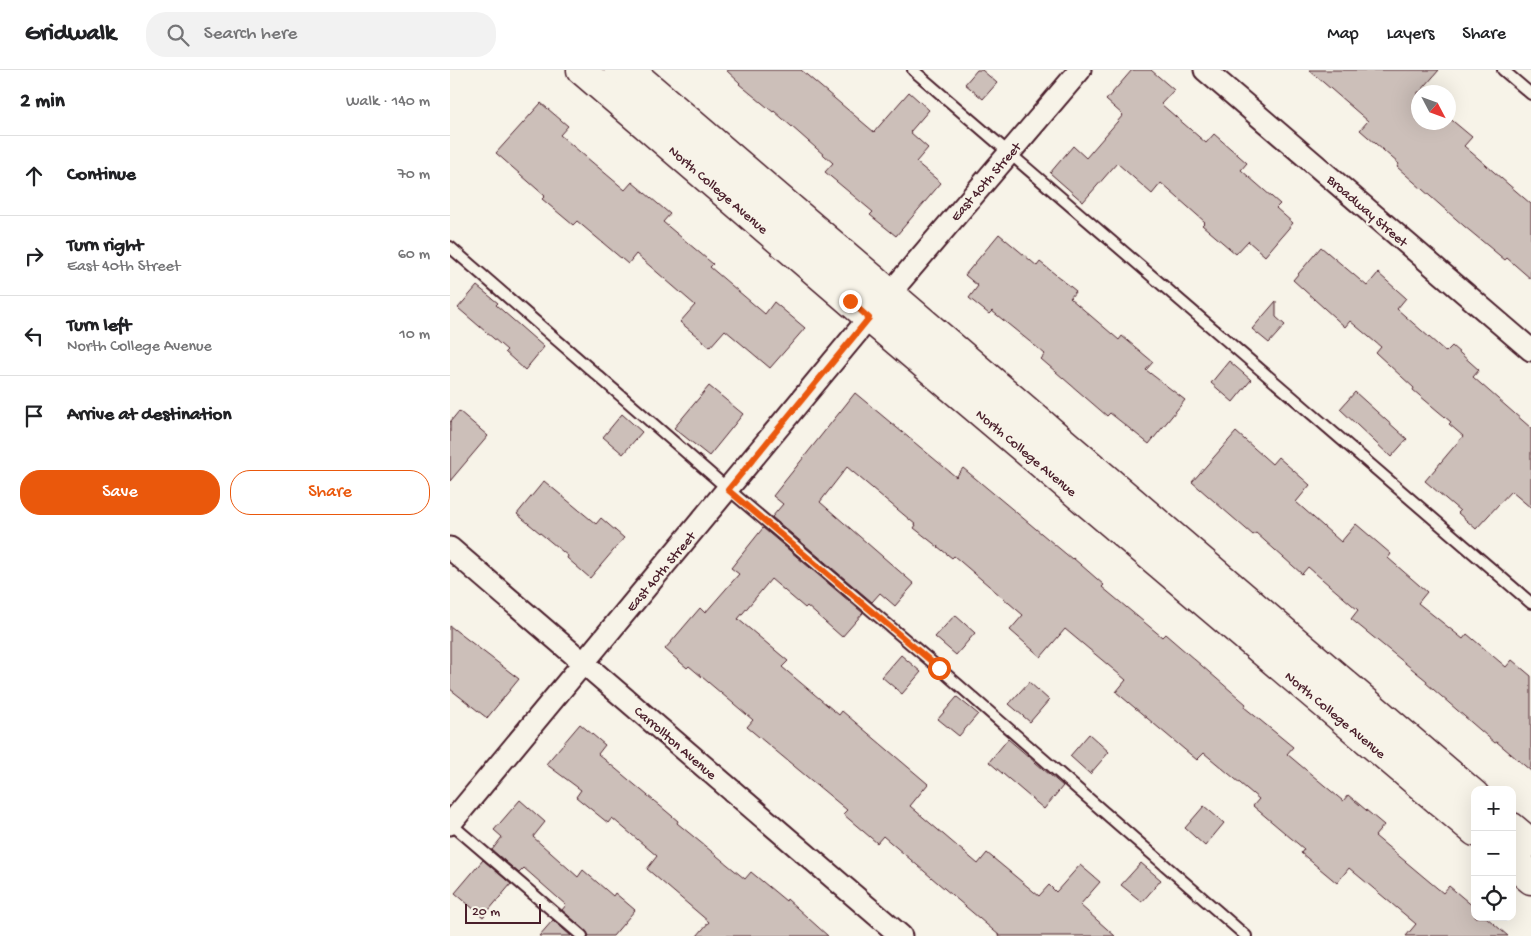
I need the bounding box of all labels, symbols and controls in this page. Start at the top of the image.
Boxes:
search box [146,12,496,57]
text: Gridwalk [25,20,116,49]
icon: search [164,21,192,49]
text: Search here [204,23,297,46]
text: Map [1327,24,1359,45]
text: Layers [1387,24,1434,45]
text: Share [1462,24,1506,45]
north arrow [1411,85,1456,130]
text: 2 min [20,90,65,115]
text: Walk · 140 m [346,93,430,112]
street label: East 40th Street [948,139,1027,226]
street label: North College Avenue [664,143,771,239]
icon: ahead [20,162,48,190]
text: Continue [67,164,136,187]
text: 70 m [397,166,430,185]
street label: Broadway Street [1322,172,1411,252]
text: Turn right [67,235,143,258]
icon: right [20,242,48,270]
text: 60 m [398,246,430,265]
text: East 40th Street [67,258,180,277]
route end [839,290,862,313]
text: Turn left [67,315,131,338]
icon: left [20,322,48,350]
text: 10 m [399,326,430,345]
text: North College Avenue [67,338,212,357]
icon: arrive [20,402,48,430]
text: Arrive at destination [67,404,231,427]
street label: North College Avenue [971,407,1080,502]
button: Save [20,470,220,515]
button: Share [230,470,430,515]
street label: East 40th Street [624,528,701,616]
route start [928,657,951,680]
street label: North College Avenue [1280,669,1389,764]
street label: Carrollton Avenue [630,703,720,785]
map controls [1471,786,1516,921]
button: + [1471,786,1516,831]
button: − [1471,831,1516,876]
button: locate [1471,876,1516,921]
scale bar [465,901,541,924]
text: 20 m [472,904,500,921]

